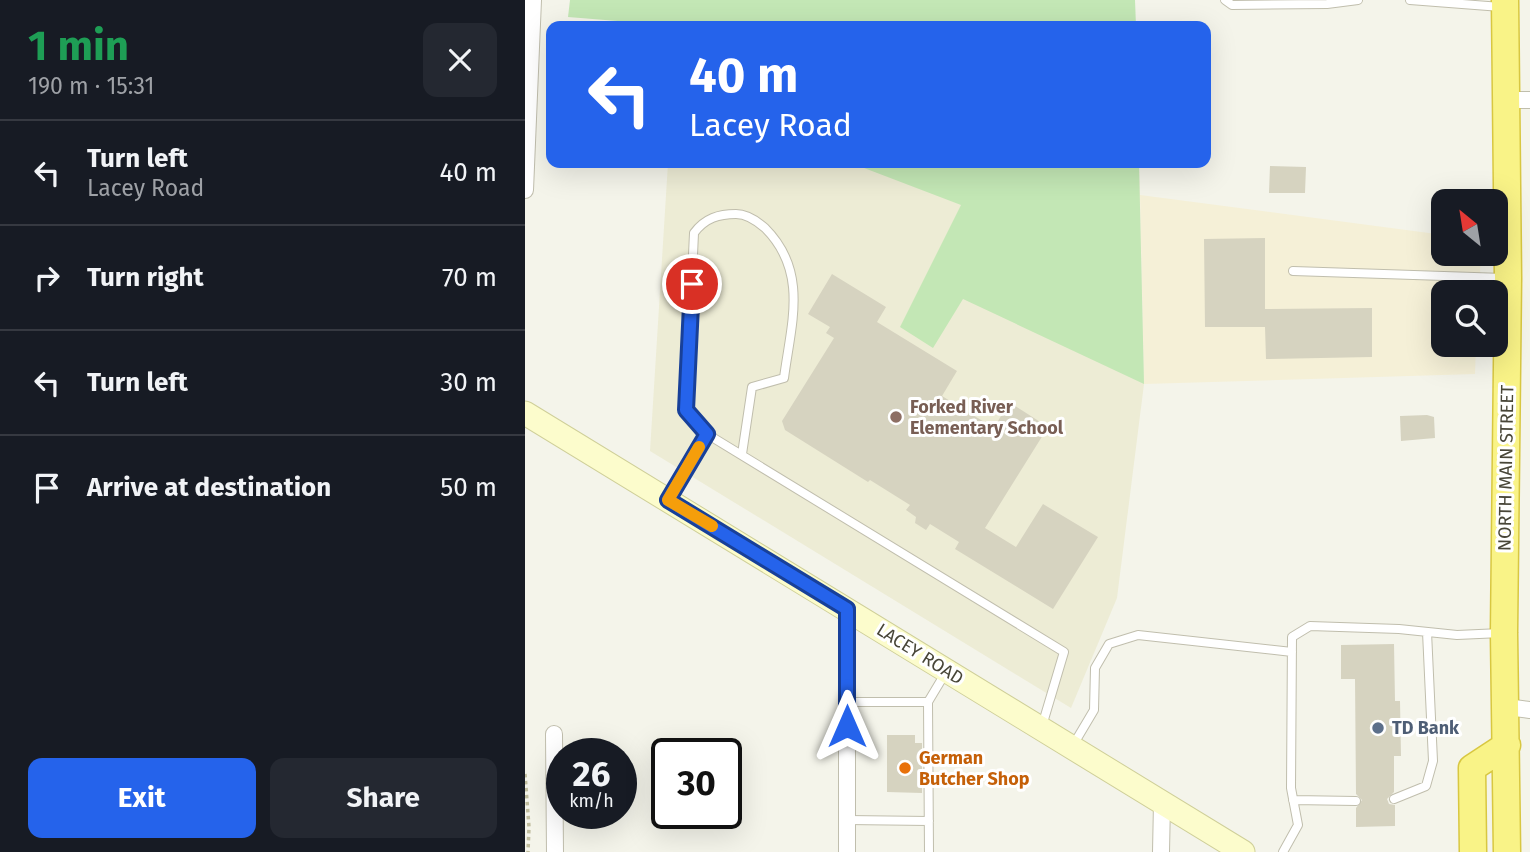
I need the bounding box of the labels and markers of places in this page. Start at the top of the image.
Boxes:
pin [662,254,722,314]
place label: Forked River Elementary School [910,396,1064,439]
marker: Forked River Elementary School [888,409,904,425]
place label: TD Bank [1392,717,1460,739]
marker: TD Bank [1370,720,1386,736]
place label: German Butcher Shop [919,747,1030,790]
marker: German Butcher Shop [897,760,913,776]

